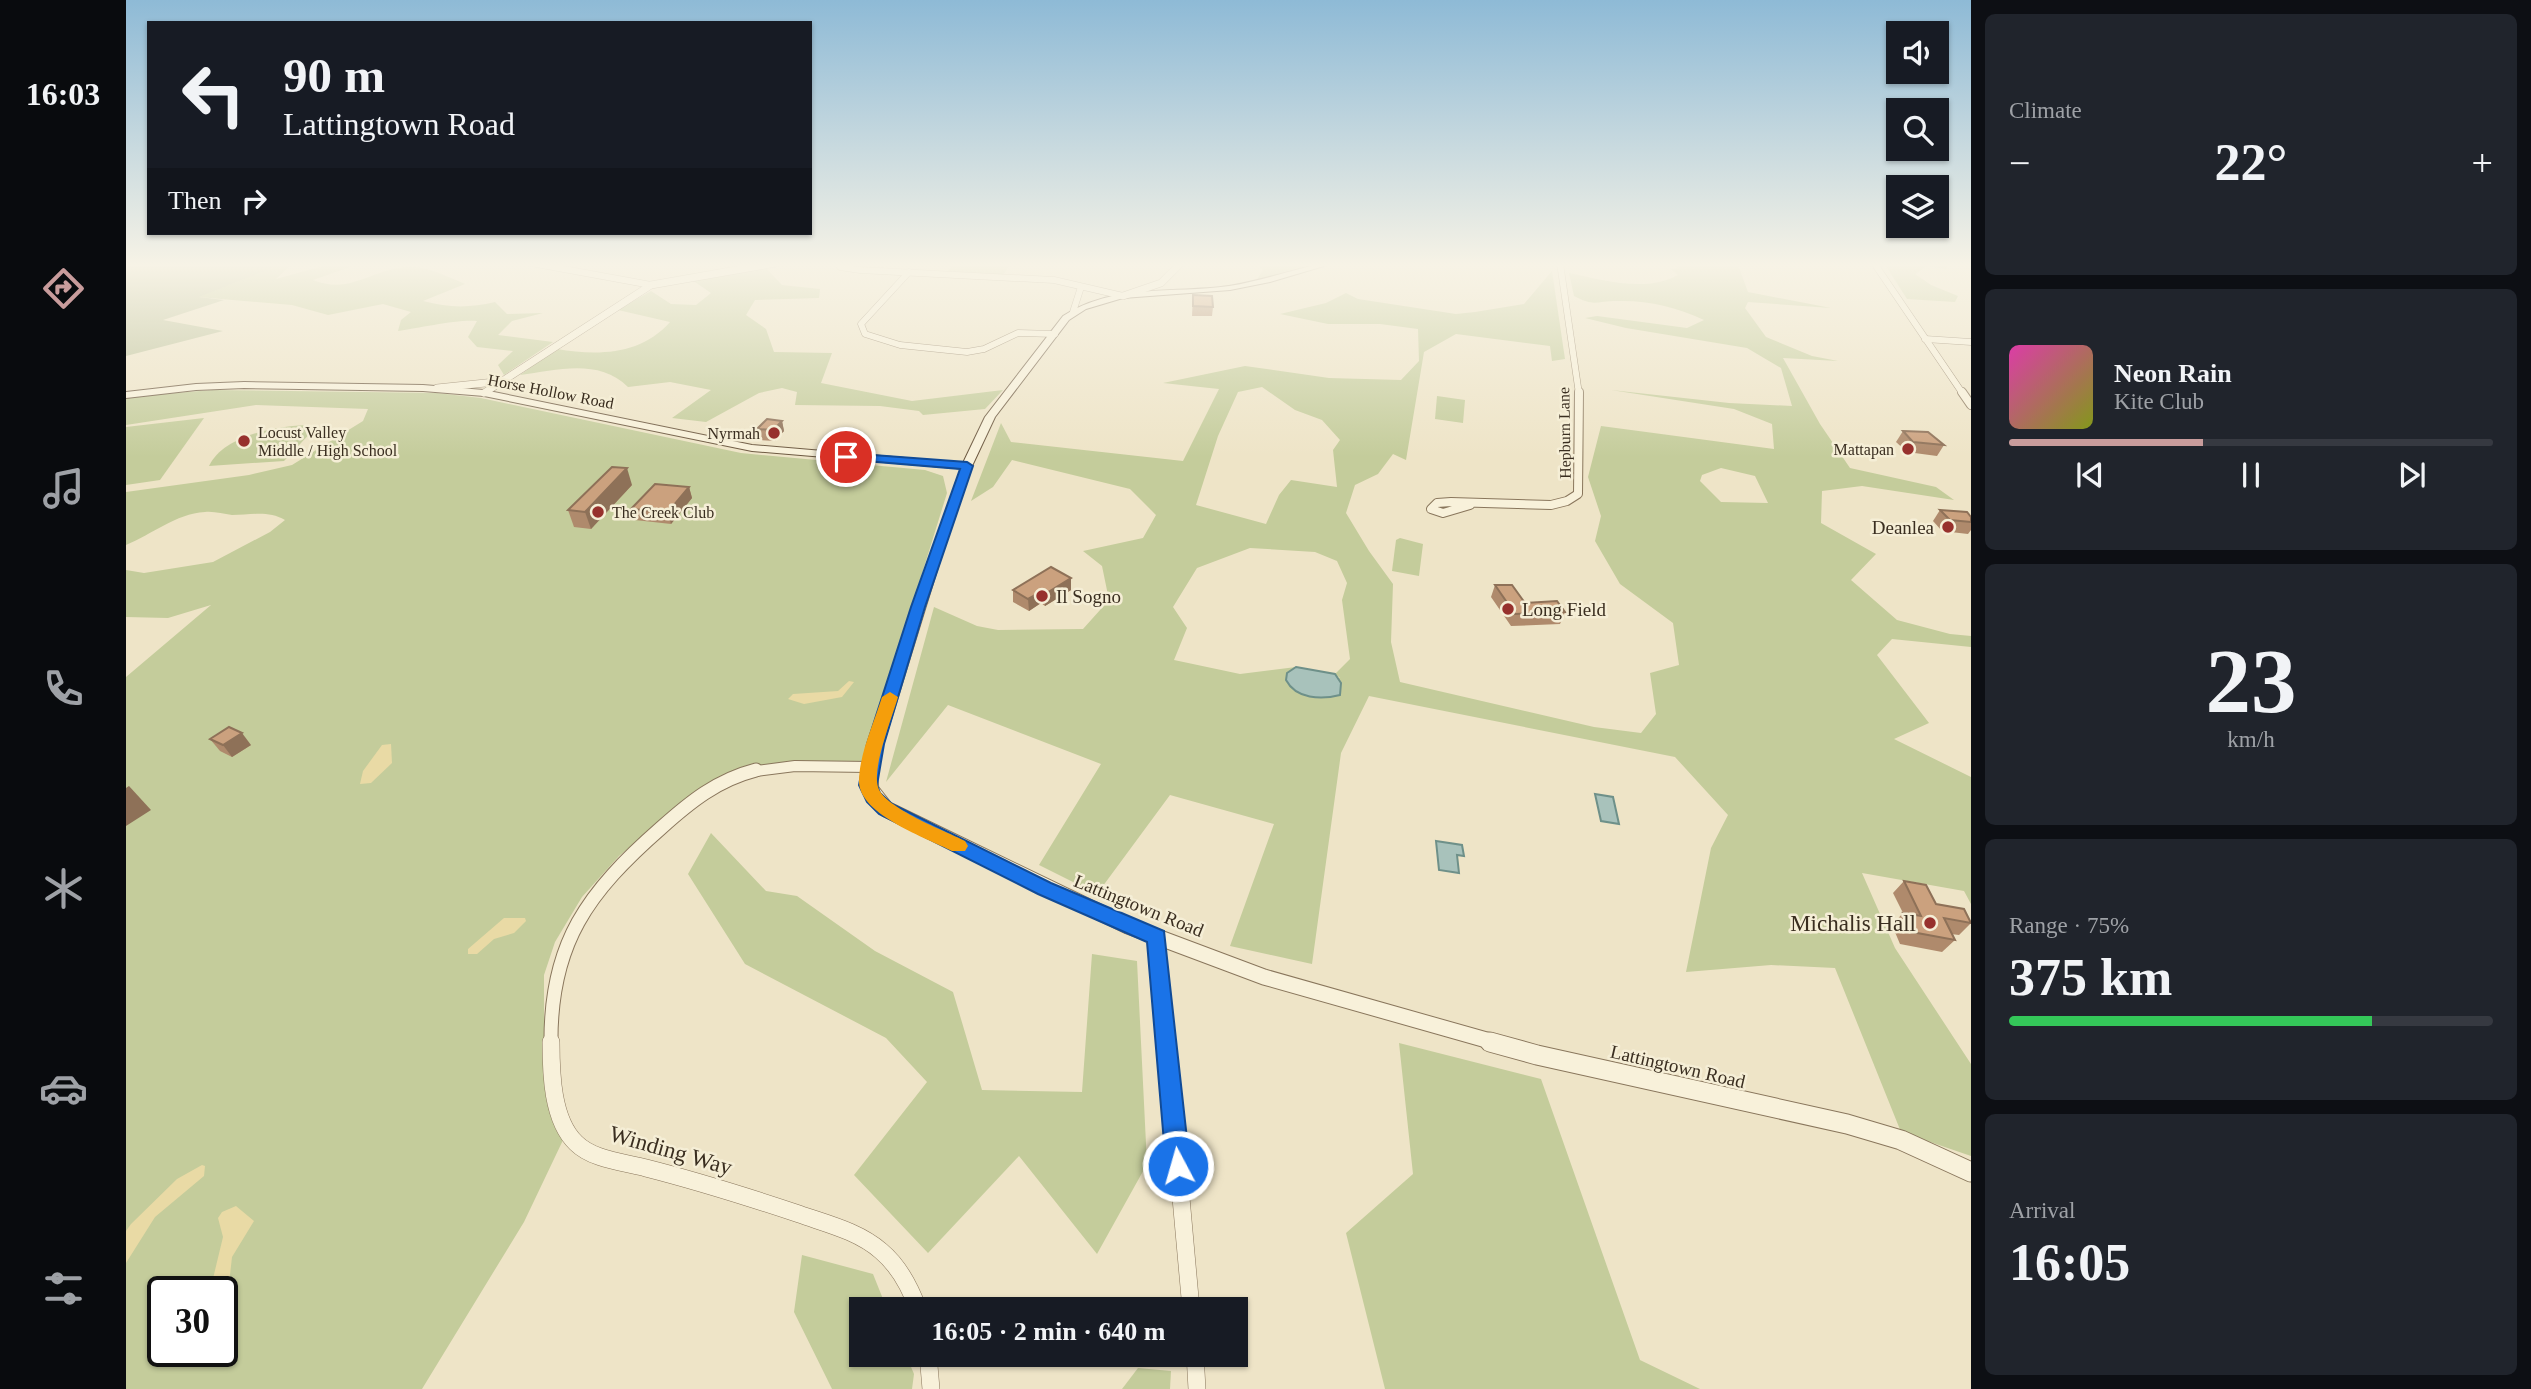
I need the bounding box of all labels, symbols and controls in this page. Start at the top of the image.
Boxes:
map controls [1886,21,1949,238]
button: sound [1886,21,1949,84]
text: 90 m [283,48,385,103]
icon: left [168,49,259,140]
text: 16:03 [26,76,100,112]
button: search [1886,98,1949,161]
text: Climate [2009,98,2082,123]
text: Lattingtown Road [283,106,515,142]
text: 22° [2215,134,2287,191]
text: − [2009,142,2030,184]
text: + [2472,142,2493,184]
button: layers [1886,175,1949,238]
icon: right [235,182,273,220]
text: Then [168,186,221,215]
icon: directions [39,264,88,313]
text: Neon Rain [2114,359,2232,388]
street label: Horse Hollow Road [486,371,615,412]
street label: Hepburn Lane [1555,387,1575,479]
text: Kite Club [2114,389,2204,414]
place label: Locust Valley Middle / High School [258,424,398,460]
place label: Nyrmah [708,425,760,443]
marker: Nyrmah [766,425,782,441]
pin [816,427,876,487]
marker: Locust Valley Middle / High School [236,433,252,449]
icon: arrive [827,438,865,476]
place label: Mattapan [1834,441,1894,459]
marker: Mattapan [1900,441,1916,457]
icon: previous [2071,456,2109,494]
icon: pause [2232,456,2270,494]
icon: next [2393,456,2431,494]
icon: music [39,464,88,513]
marker: The Creek Club [590,504,606,520]
place label: The Creek Club [612,504,714,521]
place label: Deanlea [1872,517,1935,538]
marker: Deanlea [1940,519,1956,535]
place label: Il Sogno [1056,586,1121,607]
marker: Il Sogno [1034,588,1050,604]
place label: Long Field [1522,599,1606,620]
marker: Long Field [1500,601,1516,617]
text: 23 [2206,631,2297,732]
icon: phone [39,664,88,713]
text: km/h [2227,727,2275,752]
icon: climate [39,864,88,913]
street label: Lattingtown Road [1071,870,1207,941]
place label: Michalis Hall [1790,911,1916,936]
text: Range · 75% [2009,913,2129,938]
marker: Michalis Hall [1922,915,1938,931]
text: 375 km [2009,949,2172,1006]
street label: Lattingtown Road [1608,1041,1748,1092]
icon: car [39,1064,88,1113]
street label: Winding Way [607,1121,736,1180]
position arrow [1141,1129,1215,1203]
text: Arrival [2009,1198,2075,1223]
text: 16:05 [2009,1234,2130,1291]
icon: filters [39,1264,88,1313]
speed limit sign: 30 [147,1276,238,1367]
text: 16:05 · 2 min · 640 m [932,1317,1166,1346]

